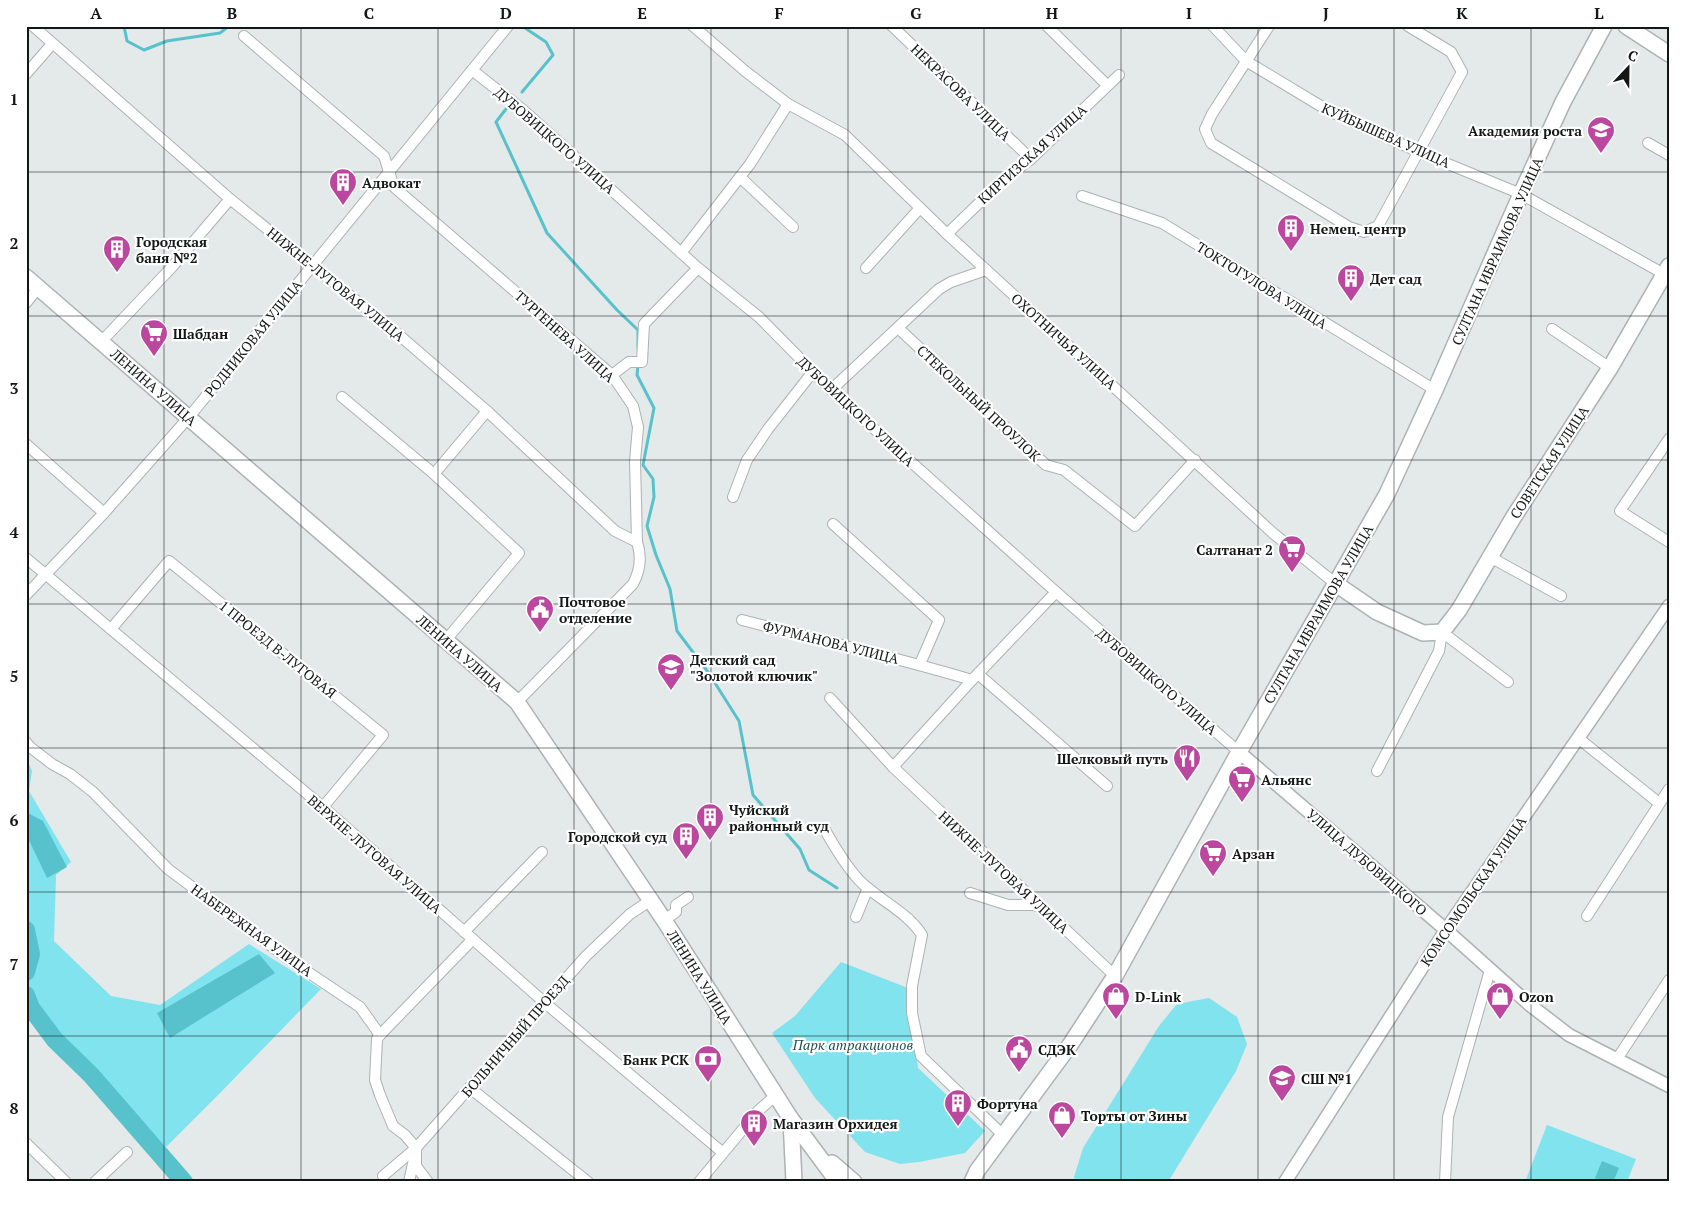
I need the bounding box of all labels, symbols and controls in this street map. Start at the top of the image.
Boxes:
text: A [90,2,102,24]
text: B [227,2,237,24]
text: C [364,2,374,24]
text: D [500,2,512,24]
text: E [637,2,647,24]
text: F [774,2,784,24]
text: G [910,2,922,24]
text: H [1046,2,1058,24]
text: I [1186,2,1192,24]
text: J [1323,2,1329,24]
text: K [1456,2,1468,24]
text: L [1594,2,1604,24]
street label: НЕКРАСОВА УЛИЦА [907,39,1015,145]
north arrow [1602,42,1652,92]
text: С [1625,45,1641,66]
street label: ДУБОВИЦКОГО УЛИЦА [491,82,620,198]
text: 1 [9,88,19,110]
street label: КУЙБЫШЕВА УЛИЦА [1319,98,1454,172]
street label: КИРГИЗСКАЯ УЛИЦА [974,100,1091,208]
school or university icon: Академия роста [1586,115,1616,154]
place label: Академия роста [1468,121,1582,140]
street label: СУЛТАНА ИБРАИМОВА УЛИЦА [1447,154,1547,348]
building icon: Адвокат [328,167,358,206]
place label: Адвокат [362,173,421,192]
building icon: Немец. центр [1276,213,1306,252]
place label: Немец. центр [1310,219,1407,238]
street label: НИЖНЕ-ЛУГОВАЯ УЛИЦА [263,223,409,346]
text: 2 [9,232,19,254]
place label: Городская баня №2 [136,232,207,267]
building icon: Городская баня №2 [102,234,132,273]
street label: ТОКТОГУЛОВА УЛИЦА [1193,237,1331,333]
building icon: Дет сад [1336,263,1366,302]
place label: Дет сад [1370,269,1422,288]
street label: РОДНИКОВАЯ УЛИЦА [200,275,306,400]
street label: ТУРГЕНЕВА УЛИЦА [511,286,620,386]
street label: ОХОТНИЧЬЯ УЛИЦА [1007,289,1121,394]
supermarket icon: Шабдан [139,318,169,357]
place label: Шабдан [173,324,228,343]
street label: СТЕКОЛЬНЫЙ ПРОУЛОК [913,341,1046,466]
street label: ЛЕНИНА УЛИЦА [106,344,201,430]
street label: ДУБОВИЦКОГО УЛИЦА [793,352,919,471]
text: 3 [9,377,19,399]
street label: СОВЕТСКАЯ УЛИЦА [1505,401,1593,522]
text: 4 [9,521,19,543]
street label: СУЛТАНА ИБРАИМОВА УЛИЦА [1259,521,1377,707]
supermarket icon: Салтанат 2 [1277,534,1307,573]
place label: Салтанат 2 [1196,540,1273,559]
place label: Почтовое отделение [559,592,632,627]
public building icon: Почтовое отделение [525,594,555,633]
street label: 1 ПРОЕЗД В-ЛУГОВАЯ [215,596,341,702]
street label: ЛЕНИНА УЛИЦА [412,610,507,696]
street label: ФУРМАНОВА УЛИЦА [761,616,901,668]
street label: ДУБОВИЦКОГО УЛИЦА [1093,623,1222,739]
place label: Детский сад "Золотой ключик" [690,650,818,685]
school or university icon: Детский сад "Золотой ключик" [656,652,686,691]
text: 5 [9,665,19,687]
restaurant icon: Шелковый путь [1172,743,1202,782]
place label: Шелковый путь [1057,749,1168,768]
supermarket icon: Альянс [1227,764,1257,803]
place label: Альянс [1261,770,1312,789]
street label: ВЕРХНЕ-ЛУГОВАЯ УЛИЦА [304,790,446,918]
place label: Чуйский районный суд [729,800,829,835]
building icon: Чуйский районный суд [695,802,725,841]
street label: УЛИЦА ДУБОВИЦКОГО [1303,804,1431,920]
street label: НИЖНЕ-ЛУГОВАЯ УЛИЦА [935,806,1074,938]
text: 6 [9,809,19,831]
street label: КОМСОМОЛЬСКАЯ УЛИЦА [1416,812,1531,970]
building icon: Городской суд [671,821,701,860]
place label: Городской суд [568,827,668,846]
supermarket icon: Арзан [1198,838,1228,877]
place label: Арзан [1232,844,1275,863]
street label: НАБЕРЕЖНАЯ УЛИЦА [187,879,317,981]
street label: ЛЕНИНА УЛИЦА [663,925,737,1028]
text: 7 [9,953,19,975]
street label: БОЛЬНИЧНЫЙ ПРОЕЗД [457,971,573,1101]
shop icon: D-Link [1101,981,1131,1020]
shop icon: Ozon [1485,981,1515,1020]
place label: D-Link [1135,987,1182,1006]
place label: Ozon [1519,987,1554,1006]
public building icon: СДЭК [1004,1034,1034,1073]
park label: Парк атракционов [792,1035,913,1054]
place label: СДЭК [1038,1040,1076,1059]
bank icon: Банк РСК [693,1044,723,1083]
place label: Банк РСК [623,1050,689,1069]
school or university icon: СШ №1 [1267,1063,1297,1102]
place label: СШ №1 [1301,1069,1352,1088]
building icon: Фортуна [943,1088,973,1127]
place label: Фортуна [977,1094,1038,1113]
text: 8 [9,1097,19,1119]
shop icon: Торты от Зины [1047,1100,1077,1139]
place label: Торты от Зины [1081,1106,1187,1125]
building icon: Магазин Орхидея [739,1108,769,1147]
place label: Магазин Орхидея [773,1114,898,1133]

